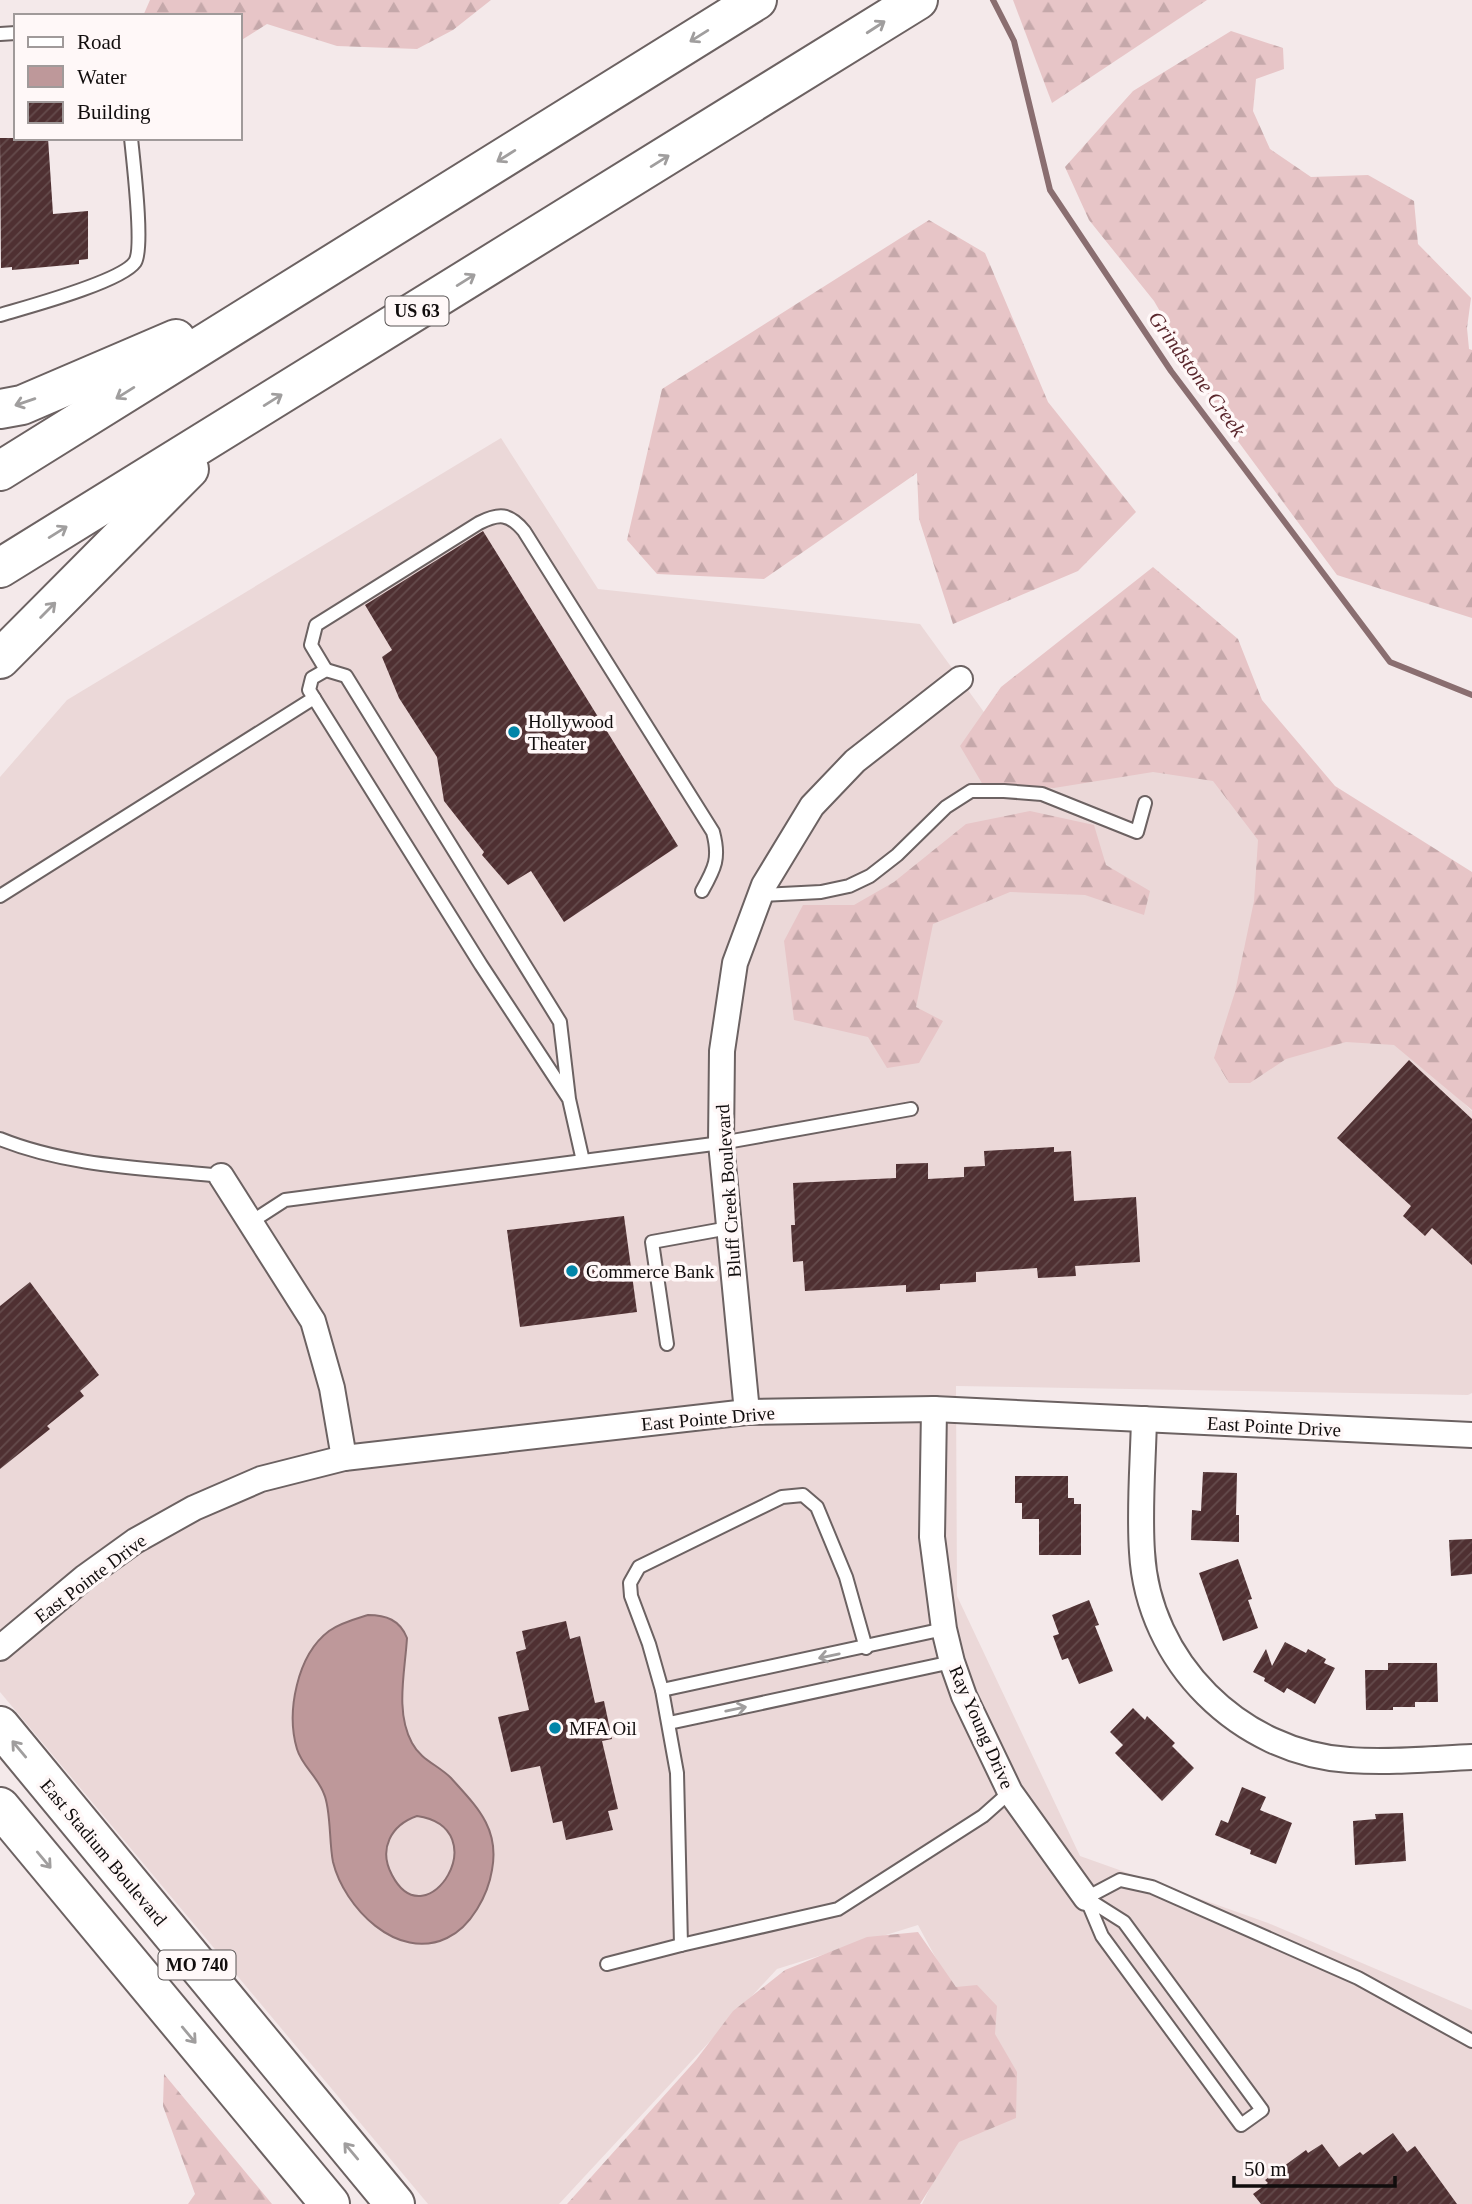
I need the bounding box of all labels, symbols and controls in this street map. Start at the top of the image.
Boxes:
legend [14,14,242,140]
one-way arrow [866,19,885,34]
one-way arrow [690,29,709,44]
text: Road [77,30,122,54]
text: Water [77,65,127,89]
text: Building [77,100,151,124]
one-way arrow [496,150,516,164]
one-way arrow [649,154,669,168]
one-way arrow [456,273,476,287]
road number: US 63 [386,296,448,326]
water label: Grindstone Creek [1143,307,1251,442]
one-way arrow [116,386,136,400]
one-way arrow [262,392,282,406]
one-way arrow [14,397,36,409]
one-way arrow [48,525,67,540]
one-way arrow [39,602,56,619]
place label: Hollywood Theater [528,711,614,754]
marker: Hollywood Theater [506,724,522,740]
street label: Bluff Creek Boulevard [712,1103,745,1278]
place label: Commerce Bank [586,1261,715,1282]
marker: Commerce Bank [564,1263,580,1279]
street label: East Pointe Drive [640,1402,776,1435]
street label: East Pointe Drive [1207,1413,1341,1440]
street label: East Pointe Drive [30,1530,150,1627]
one-way arrow [818,1649,841,1663]
street label: Ray Young Drive [945,1662,1018,1792]
one-way arrow [724,1701,747,1715]
place label: MFA Oil [569,1718,637,1739]
marker: MFA Oil [547,1720,563,1736]
one-way arrow [11,1741,27,1759]
street label: East Stadium Boulevard [36,1775,171,1930]
one-way arrow [36,1850,52,1868]
road number: MO 740 [158,1951,235,1980]
one-way arrow [181,2025,197,2043]
one-way arrow [344,2143,359,2161]
scale bar [1234,2144,1395,2188]
text: 50 m [1244,2157,1287,2181]

